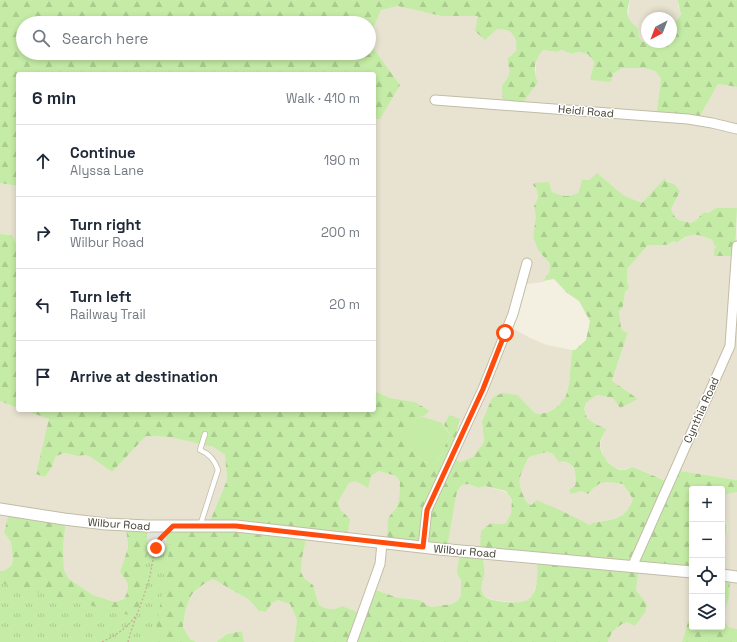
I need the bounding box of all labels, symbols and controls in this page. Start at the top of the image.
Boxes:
north arrow [641,12,677,48]
search box [16,16,376,60]
icon: search [30,27,52,49]
text: Search here [62,29,148,48]
text: 6 min [32,87,76,109]
text: Walk · 410 m [286,90,360,107]
street label: Heidi Road [557,102,615,120]
text: Continue [70,143,136,162]
icon: ahead [32,150,54,172]
text: 190 m [324,152,360,169]
text: Alyssa Lane [70,162,144,179]
text: Turn right [70,215,141,234]
icon: right [32,222,54,244]
text: 200 m [321,224,360,241]
text: Wilbur Road [70,234,144,251]
text: Turn left [70,287,132,306]
icon: left [32,294,54,316]
text: 20 m [329,296,360,313]
text: Railway Trail [70,306,146,323]
route start [496,324,514,342]
icon: arrive [32,366,54,388]
text: Arrive at destination [70,367,218,386]
street label: Cynthia Road [680,375,722,445]
map controls [689,486,725,630]
button: + [689,486,725,522]
street label: Wilbur Road [87,515,151,533]
button: − [689,522,725,558]
route end [147,539,165,557]
street label: Wilbur Road [433,541,497,561]
button: locate [689,558,725,594]
button: layers [689,594,725,630]

